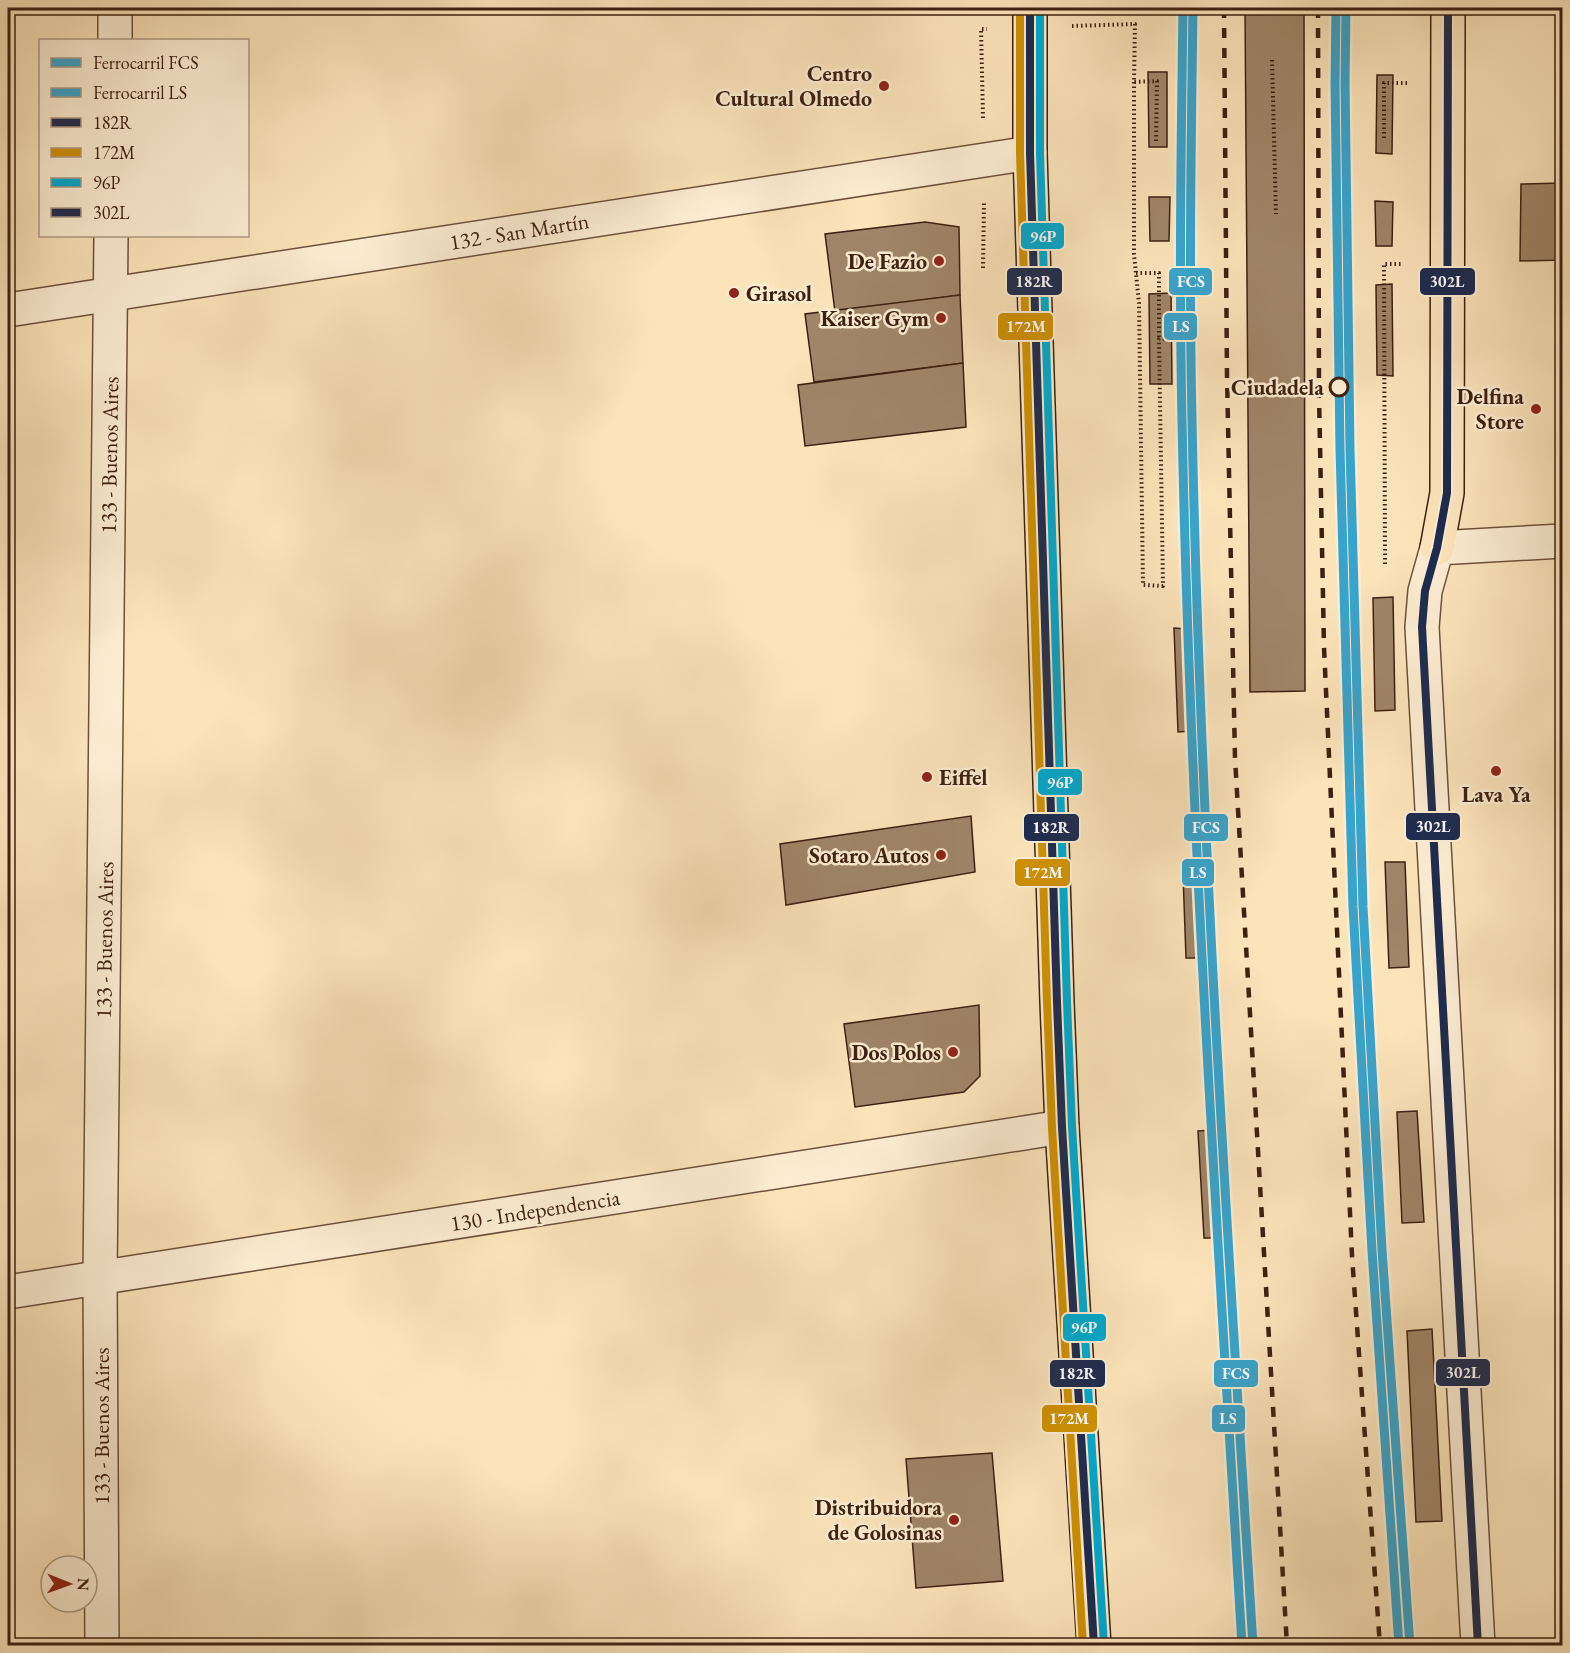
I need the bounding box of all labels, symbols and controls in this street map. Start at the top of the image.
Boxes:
legend [39,39,249,237]
text: Ferrocarril FCS [93,51,199,74]
place label: Centro Cultural Olmedo [715,59,872,113]
marker: Centro Cultural Olmedo [877,79,891,93]
text: Ferrocarril LS [93,81,187,104]
text: 182R [93,111,132,134]
text: 172M [93,141,135,164]
text: 96P [93,171,120,194]
text: 302L [93,201,130,224]
street label: 132 - San Martín [447,206,591,257]
line badge: 96P [1020,222,1065,250]
text: 96P [1030,226,1057,247]
place label: De Fazio [848,247,927,276]
marker: De Fazio [932,254,946,268]
line badge: 182R [1006,267,1063,296]
line badge: FCS [1168,267,1213,296]
line badge: 302L [1419,267,1476,296]
text: 182R [1015,271,1054,292]
text: FCS [1177,271,1205,292]
text: 302L [1430,271,1465,292]
place label: Girasol [746,279,812,308]
marker: Girasol [727,286,741,300]
place label: Kaiser Gym [821,304,929,333]
marker: Kaiser Gym [934,311,948,325]
line badge: 172M [997,312,1054,341]
line badge: LS [1163,312,1198,341]
text: 172M [1006,316,1046,337]
text: LS [1172,316,1190,337]
place label: Ciudadela [1231,373,1324,402]
street label: 133 - Buenos Aires [94,376,125,534]
marker: Ciudadela [1329,377,1349,397]
place label: Delfina Store [1457,382,1524,436]
marker: Delfina Store [1529,402,1543,416]
place label: Eiffel [939,763,988,792]
marker: Lava Ya [1489,764,1503,778]
line badge: 96P [1037,768,1083,796]
marker: Eiffel [920,770,934,784]
text: 96P [1047,772,1074,793]
place label: Lava Ya [1461,780,1531,809]
line badge: 302L [1405,812,1461,841]
line badge: 182R [1023,813,1080,842]
line badge: FCS [1183,813,1229,842]
text: 302L [1416,816,1451,837]
text: 182R [1032,817,1071,838]
text: FCS [1192,817,1220,838]
place label: Sotaro Autos [809,841,929,870]
marker: Sotaro Autos [934,848,948,862]
line badge: 172M [1014,858,1071,887]
line badge: LS [1181,858,1215,887]
street label: 133 - Buenos Aires [89,861,120,1019]
text: 172M [1023,862,1063,883]
text: LS [1189,862,1207,883]
place label: Dos Polos [852,1038,941,1067]
marker: Dos Polos [946,1045,960,1059]
street label: 130 - Independencia [448,1183,622,1238]
line badge: 96P [1062,1313,1107,1342]
text: 96P [1071,1317,1098,1338]
street label: 133 - Buenos Aires [87,1347,116,1505]
line badge: 302L [1435,1358,1491,1387]
line badge: 182R [1049,1359,1106,1388]
line badge: FCS [1213,1359,1259,1388]
text: 302L [1446,1362,1481,1383]
text: 182R [1058,1363,1097,1384]
text: FCS [1222,1363,1250,1384]
line badge: 172M [1041,1404,1098,1433]
line badge: LS [1211,1404,1246,1433]
text: 172M [1049,1408,1089,1429]
text: LS [1219,1408,1237,1429]
place label: Distribuidora de Golosinas [815,1493,942,1547]
marker: Distribuidora de Golosinas [947,1513,961,1527]
north arrow [39,1554,99,1614]
text: N [73,1578,94,1591]

